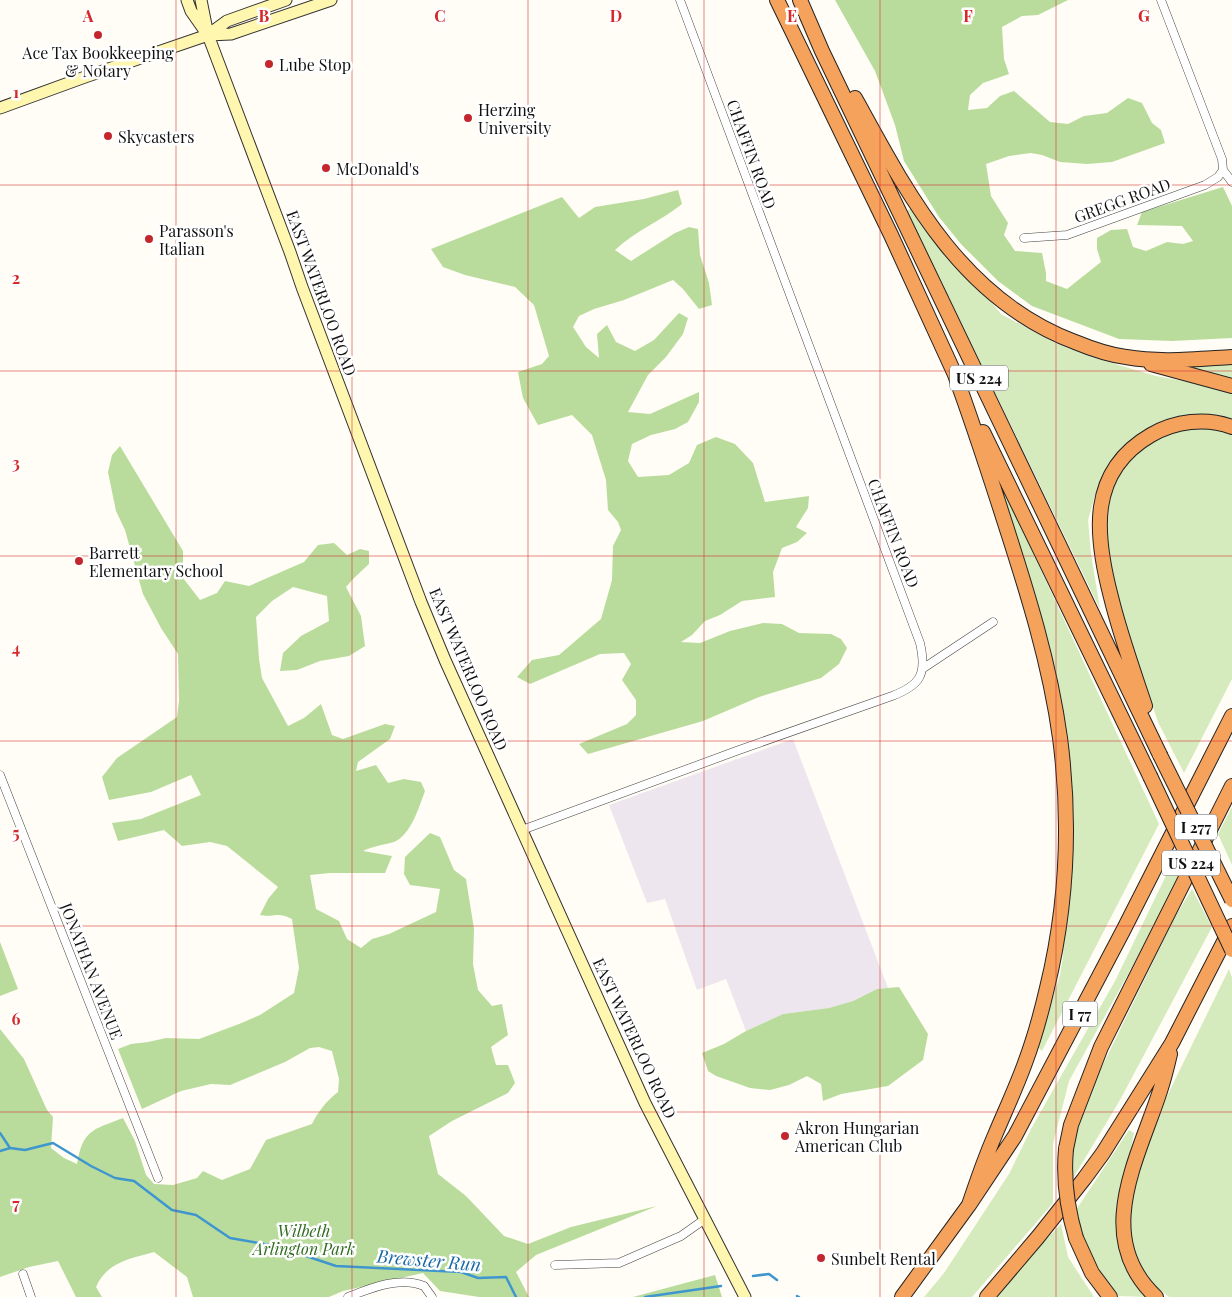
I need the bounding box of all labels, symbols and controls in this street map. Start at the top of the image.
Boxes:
text: A [82,5,94,26]
text: B [259,5,270,26]
text: C [434,5,446,26]
text: D [610,5,622,26]
text: E [787,5,797,26]
text: F [963,5,973,26]
text: G [1138,5,1150,26]
marker: Ace Tax Bookkeeping & Notary [92,29,104,41]
place label: Ace Tax Bookkeeping & Notary [21,42,174,81]
place label: Lube Stop [279,54,351,75]
marker: Lube Stop [263,58,275,70]
text: 1 [13,81,19,102]
street label: CHAFFIN ROAD [722,96,782,212]
place label: Herzing University [478,99,551,138]
marker: Herzing University [462,112,474,124]
place label: Skycasters [118,126,194,147]
marker: Skycasters [102,130,114,142]
place label: McDonald's [336,158,419,179]
marker: McDonald's [320,162,332,174]
street label: GREGG ROAD [1071,173,1173,227]
street label: EAST WATERLOO ROAD [282,207,362,379]
place label: Parasson's Italian [159,220,234,259]
marker: Parasson's Italian [143,233,155,245]
text: 2 [12,267,20,288]
road number: US 224 [950,366,1008,390]
text: 3 [12,452,20,473]
street label: CHAFFIN ROAD [864,476,924,590]
place label: Barrett Elementary School [89,542,224,581]
marker: Barrett Elementary School [73,555,85,567]
street label: EAST WATERLOO ROAD [425,584,513,754]
text: 4 [12,637,20,658]
road number: I 277 [1175,814,1217,840]
text: 5 [12,822,20,843]
road number: US 224 [1162,850,1220,876]
street label: JONATHAN AVENUE [56,899,128,1042]
street label: EAST WATERLOO ROAD [589,954,681,1122]
road number: I 77 [1062,1002,1098,1026]
text: 6 [12,1008,21,1029]
place label: Akron Hungarian American Club [794,1117,920,1156]
marker: Akron Hungarian American Club [779,1130,791,1142]
text: 7 [12,1193,20,1214]
park label: Wilbeth Arlington Park [251,1220,355,1259]
water label: Brewster Run [375,1243,482,1276]
place label: Sunbelt Rental [831,1248,936,1269]
marker: Sunbelt Rental [815,1252,827,1264]

